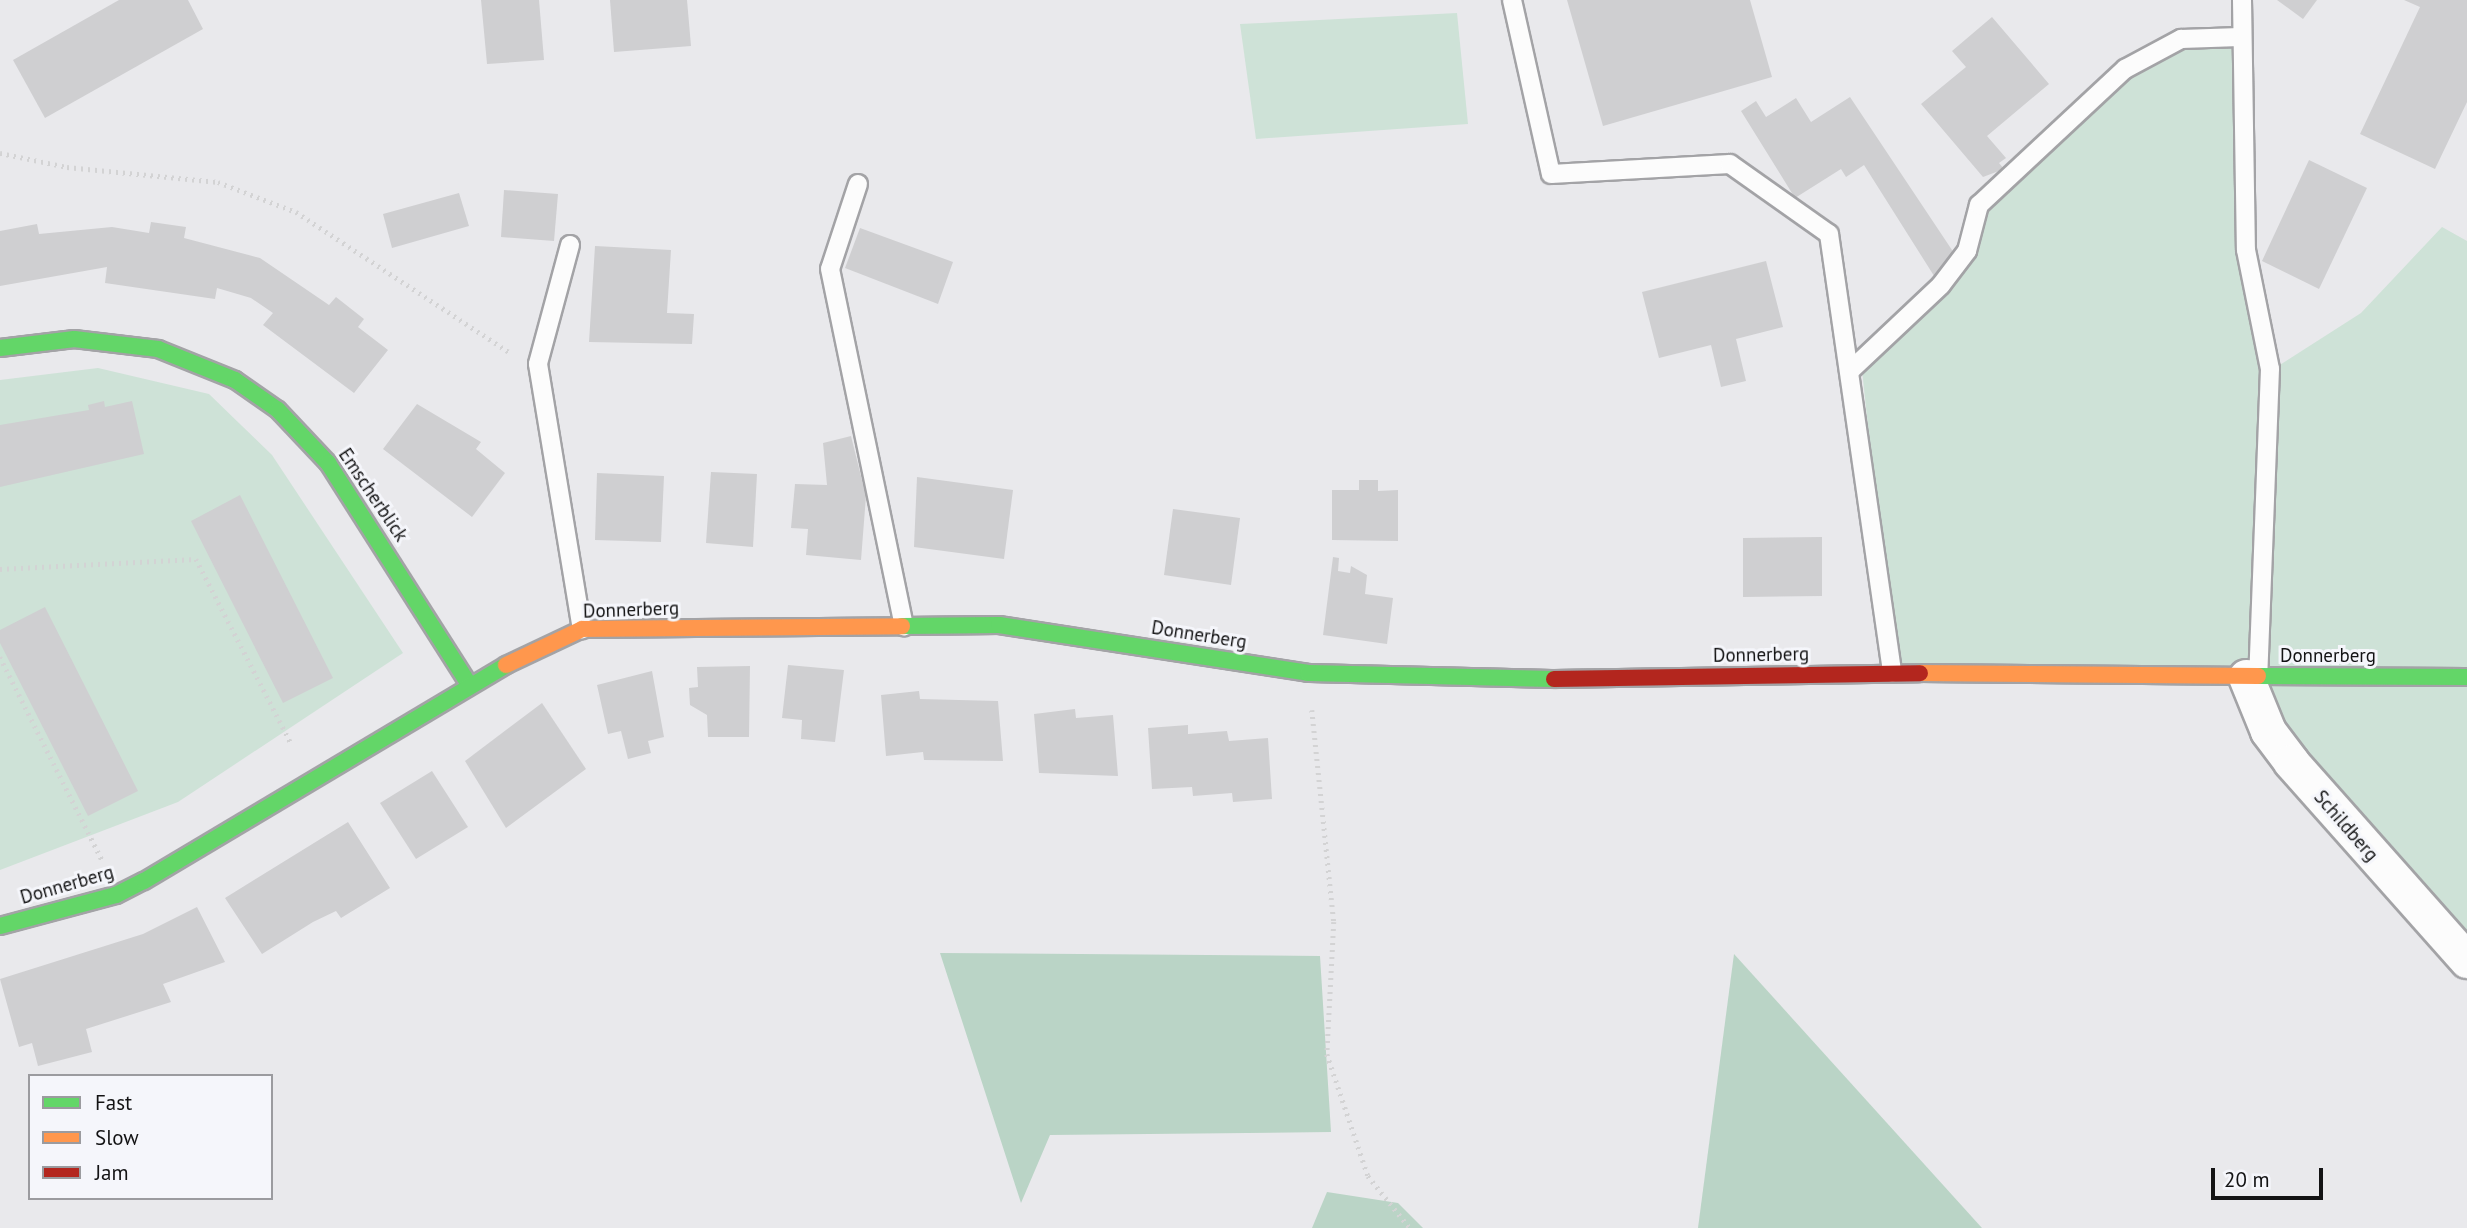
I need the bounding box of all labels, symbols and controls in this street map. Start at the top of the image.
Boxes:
street label: Emscherblick [334,444,412,546]
street label: Donnerberg [583,597,679,623]
street label: Donnerberg [1150,616,1248,654]
street label: Donnerberg [1713,643,1809,667]
street label: Donnerberg [2280,645,2376,667]
street label: Schildberg [2309,786,2383,866]
street label: Donnerberg [18,861,116,909]
legend [28,1074,273,1200]
text: Fast [95,1089,132,1116]
text: Slow [95,1124,139,1151]
scale bar [2215,1154,2327,1198]
text: Jam [95,1159,129,1186]
text: 20 m [2224,1166,2270,1193]

